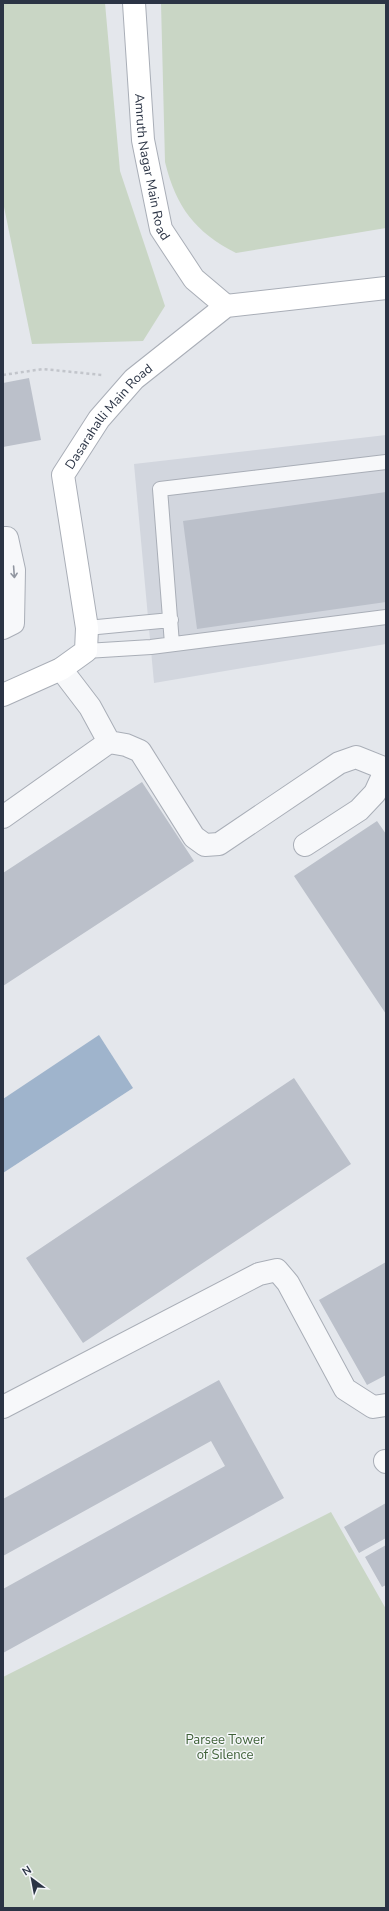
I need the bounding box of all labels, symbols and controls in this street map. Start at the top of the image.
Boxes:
street label: Amruth Nagar Main Road [130,93,174,244]
street label: Dasarahalli Main Road [61,360,157,473]
one-way arrow [10,565,17,578]
park label: Parsee Tower of Silence [185,1731,265,1764]
north arrow [12,1859,52,1899]
text: N [19,1862,34,1879]

